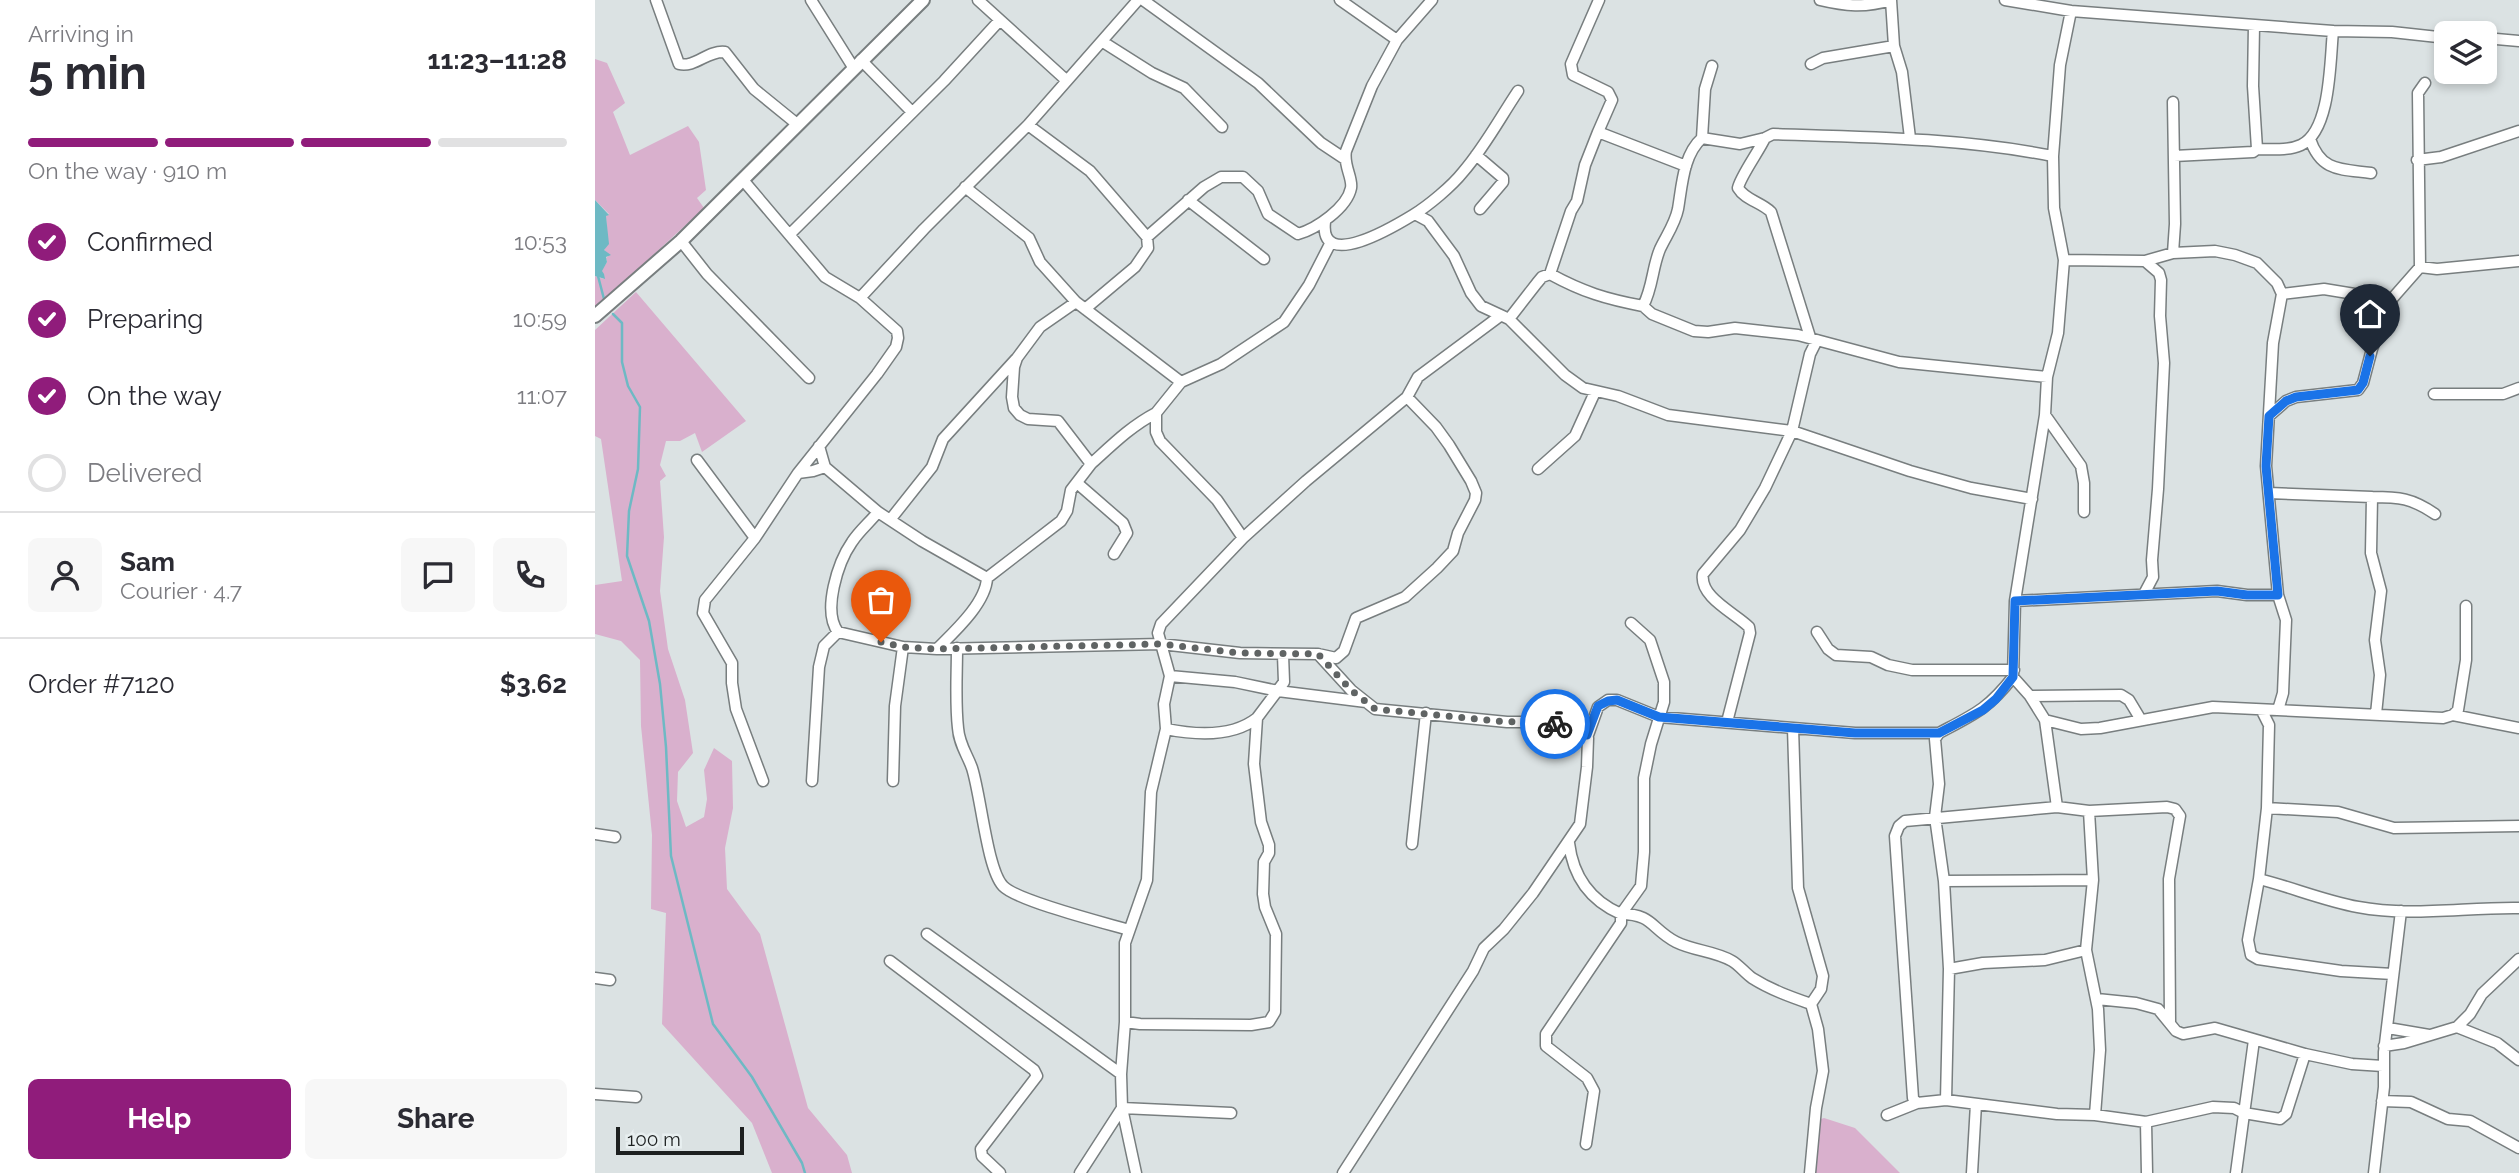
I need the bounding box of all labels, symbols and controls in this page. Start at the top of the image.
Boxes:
text: Arriving in [28,20,134,47]
map controls [2434,21,2497,84]
button: layers [2434,21,2497,84]
text: 11:23–11:28 [428,45,567,75]
text: 5 min [28,46,147,100]
text: On the way · 910 m [28,157,227,184]
icon: check [28,223,66,261]
text: Confirmed [87,227,213,257]
text: 10:53 [514,228,567,255]
pin [2340,284,2400,356]
icon: home [2351,295,2389,333]
icon: check [28,300,66,338]
text: Preparing [87,304,203,334]
text: 10:59 [513,305,567,332]
icon: check [28,377,66,415]
text: On the way [87,381,222,411]
text: 11:07 [517,382,567,409]
text: Delivered [87,458,202,488]
button: person [28,538,102,612]
button: chat [401,538,475,612]
button: phone [493,538,567,612]
text: Sam [120,547,175,577]
pin [851,570,911,642]
text: Courier · 4.7 [120,577,242,604]
icon: bag [862,581,900,619]
text: Order #7120 [28,669,175,699]
text: $3.62 [500,669,567,699]
courier [1520,689,1590,759]
icon: bike [1536,705,1574,743]
button: Help [28,1079,291,1159]
button: Share [305,1079,567,1159]
scale bar [616,1124,744,1156]
text: 100 m [627,1128,681,1150]

